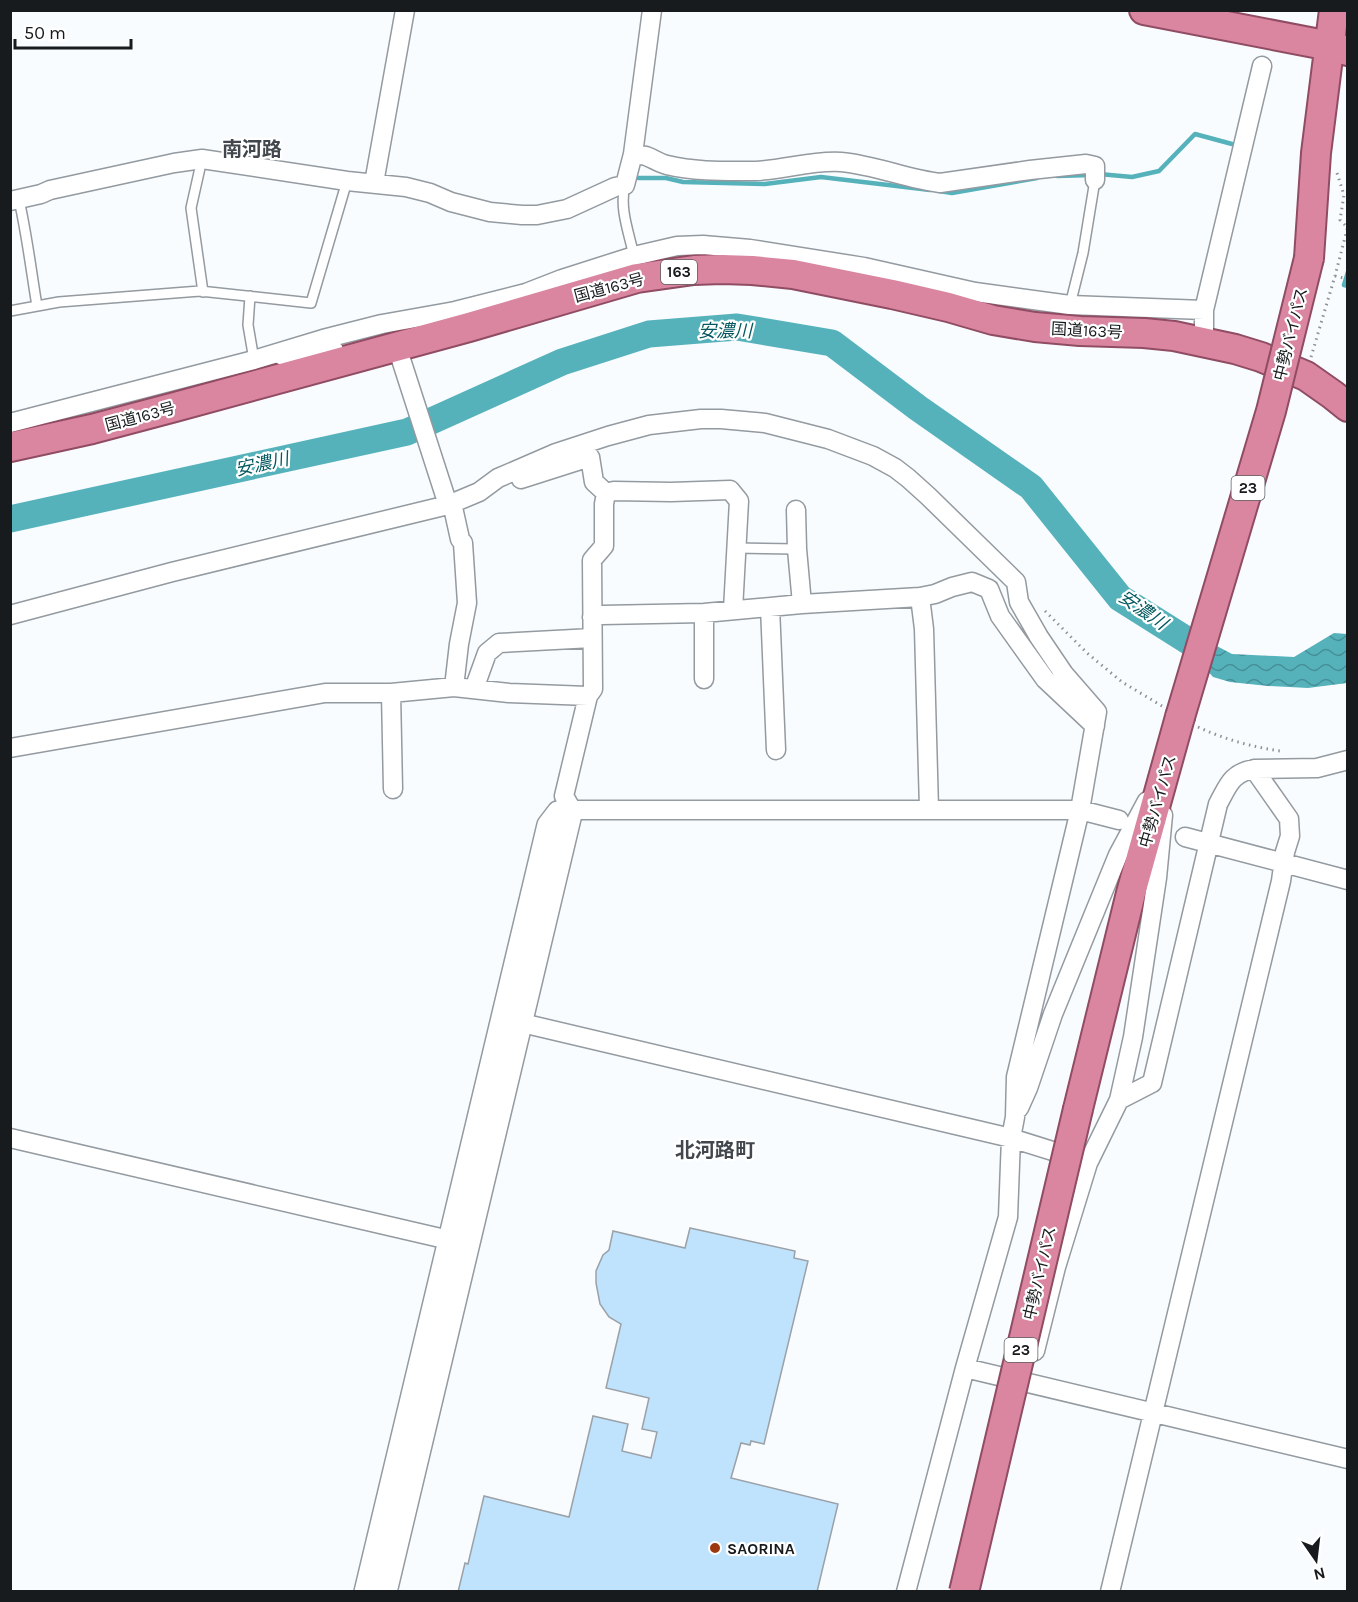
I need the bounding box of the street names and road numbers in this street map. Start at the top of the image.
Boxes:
road number: 163 [661,260,697,284]
street label: 国道163号 [572,269,646,306]
street label: 中勢バイパス [1270,285,1311,383]
street label: 国道163号 [1051,319,1123,342]
street label: 国道163号 [103,398,177,435]
road number: 23 [1232,476,1264,500]
street label: 中勢バイパス [1135,753,1180,850]
street label: 中勢バイパス [1019,1224,1060,1322]
road number: 23 [1004,1338,1038,1362]

